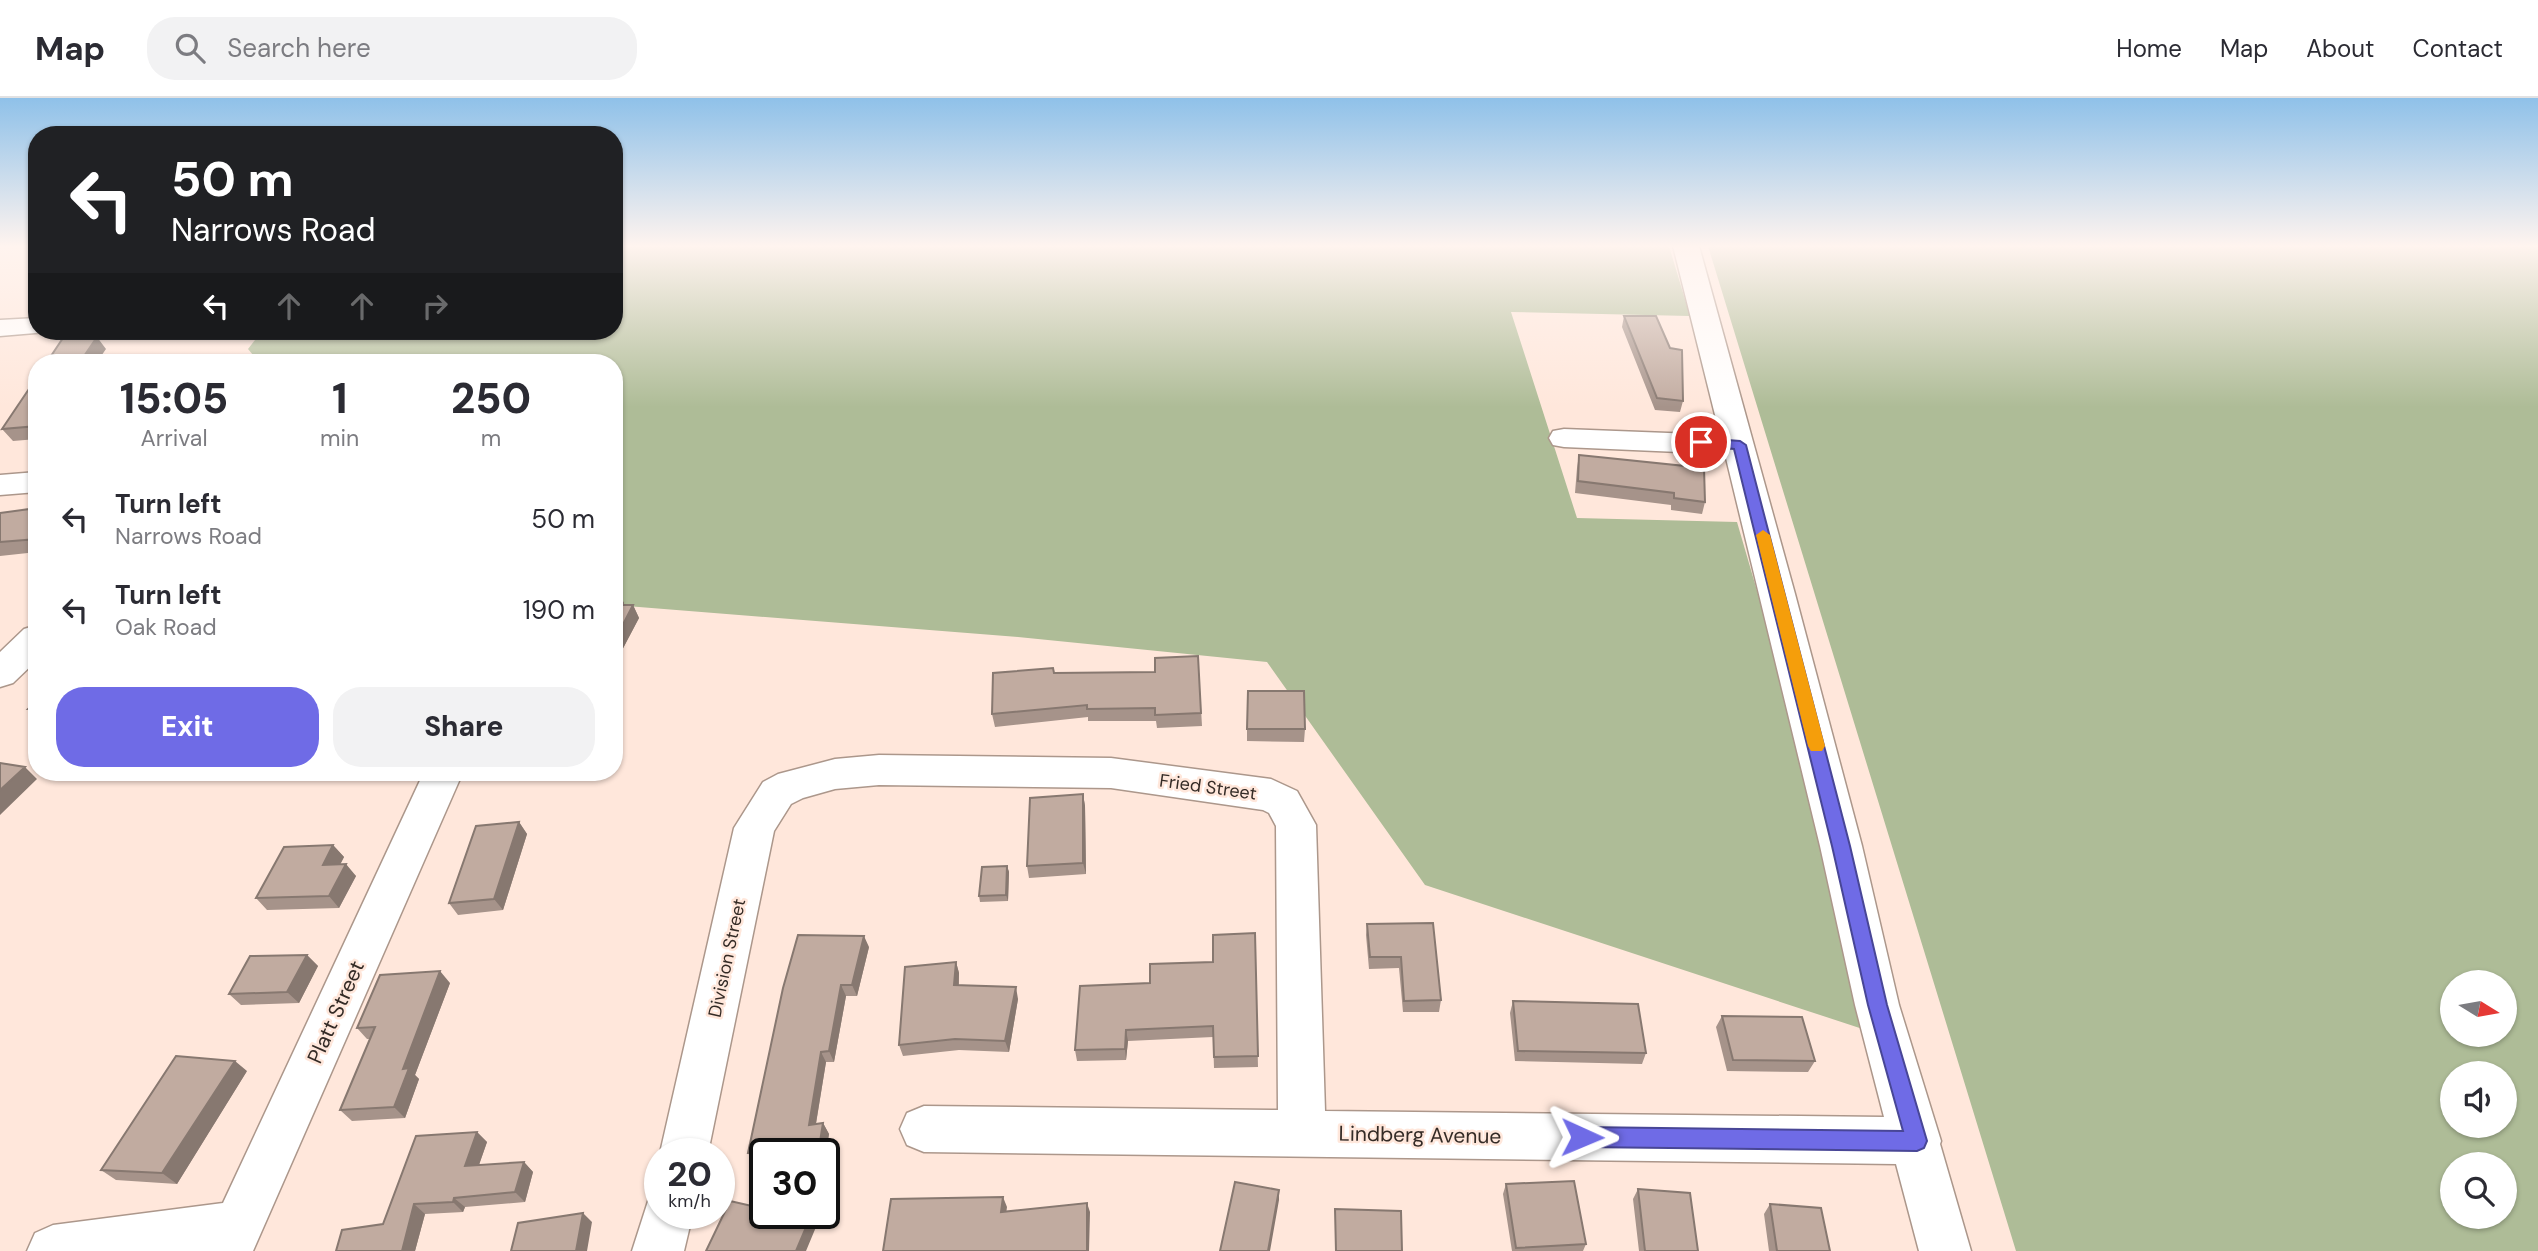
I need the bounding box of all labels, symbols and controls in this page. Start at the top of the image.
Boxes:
search box [147,17,637,80]
text: Map [35,27,105,70]
icon: search [171,29,209,67]
text: Search here [227,31,371,65]
text: Home [2116,33,2182,64]
text: Map [2220,33,2268,64]
text: About [2306,33,2375,64]
text: Contact [2413,33,2503,64]
text: 50 m [171,147,294,211]
icon: left [56,154,147,245]
text: Narrows Road [171,209,375,251]
icon: left [197,287,235,325]
icon: ahead [270,287,308,325]
icon: ahead [343,287,381,325]
icon: right [416,287,454,325]
text: 15:05 [120,371,228,426]
text: 1 [332,371,347,426]
text: 250 [451,371,531,426]
pin [1671,412,1731,472]
text: Arrival [141,423,208,453]
text: min [320,423,359,453]
text: m [481,423,501,453]
icon: arrive [1682,423,1720,461]
text: Turn left [115,487,222,521]
icon: left [56,500,94,538]
text: 50 m [531,502,595,536]
text: Narrows Road [115,521,262,551]
text: Turn left [115,578,222,612]
icon: left [56,591,94,629]
text: 190 m [523,593,595,627]
text: Oak Road [115,612,217,642]
button: Exit [56,687,319,767]
button: Share [333,687,595,767]
street label: Fried Street [1158,768,1258,806]
street label: Division Street [703,896,751,1020]
street label: Platt Street [301,956,371,1068]
north arrow [2440,970,2516,1046]
map controls [2440,970,2517,1229]
button: sound [2440,1061,2517,1138]
position arrow [1545,1100,1619,1174]
street label: Lindberg Avenue [1338,1120,1502,1150]
speed limit sign: 30 [749,1138,840,1229]
text: 20 [667,1151,712,1197]
button: search [2440,1152,2517,1229]
text: km/h [668,1189,711,1213]

